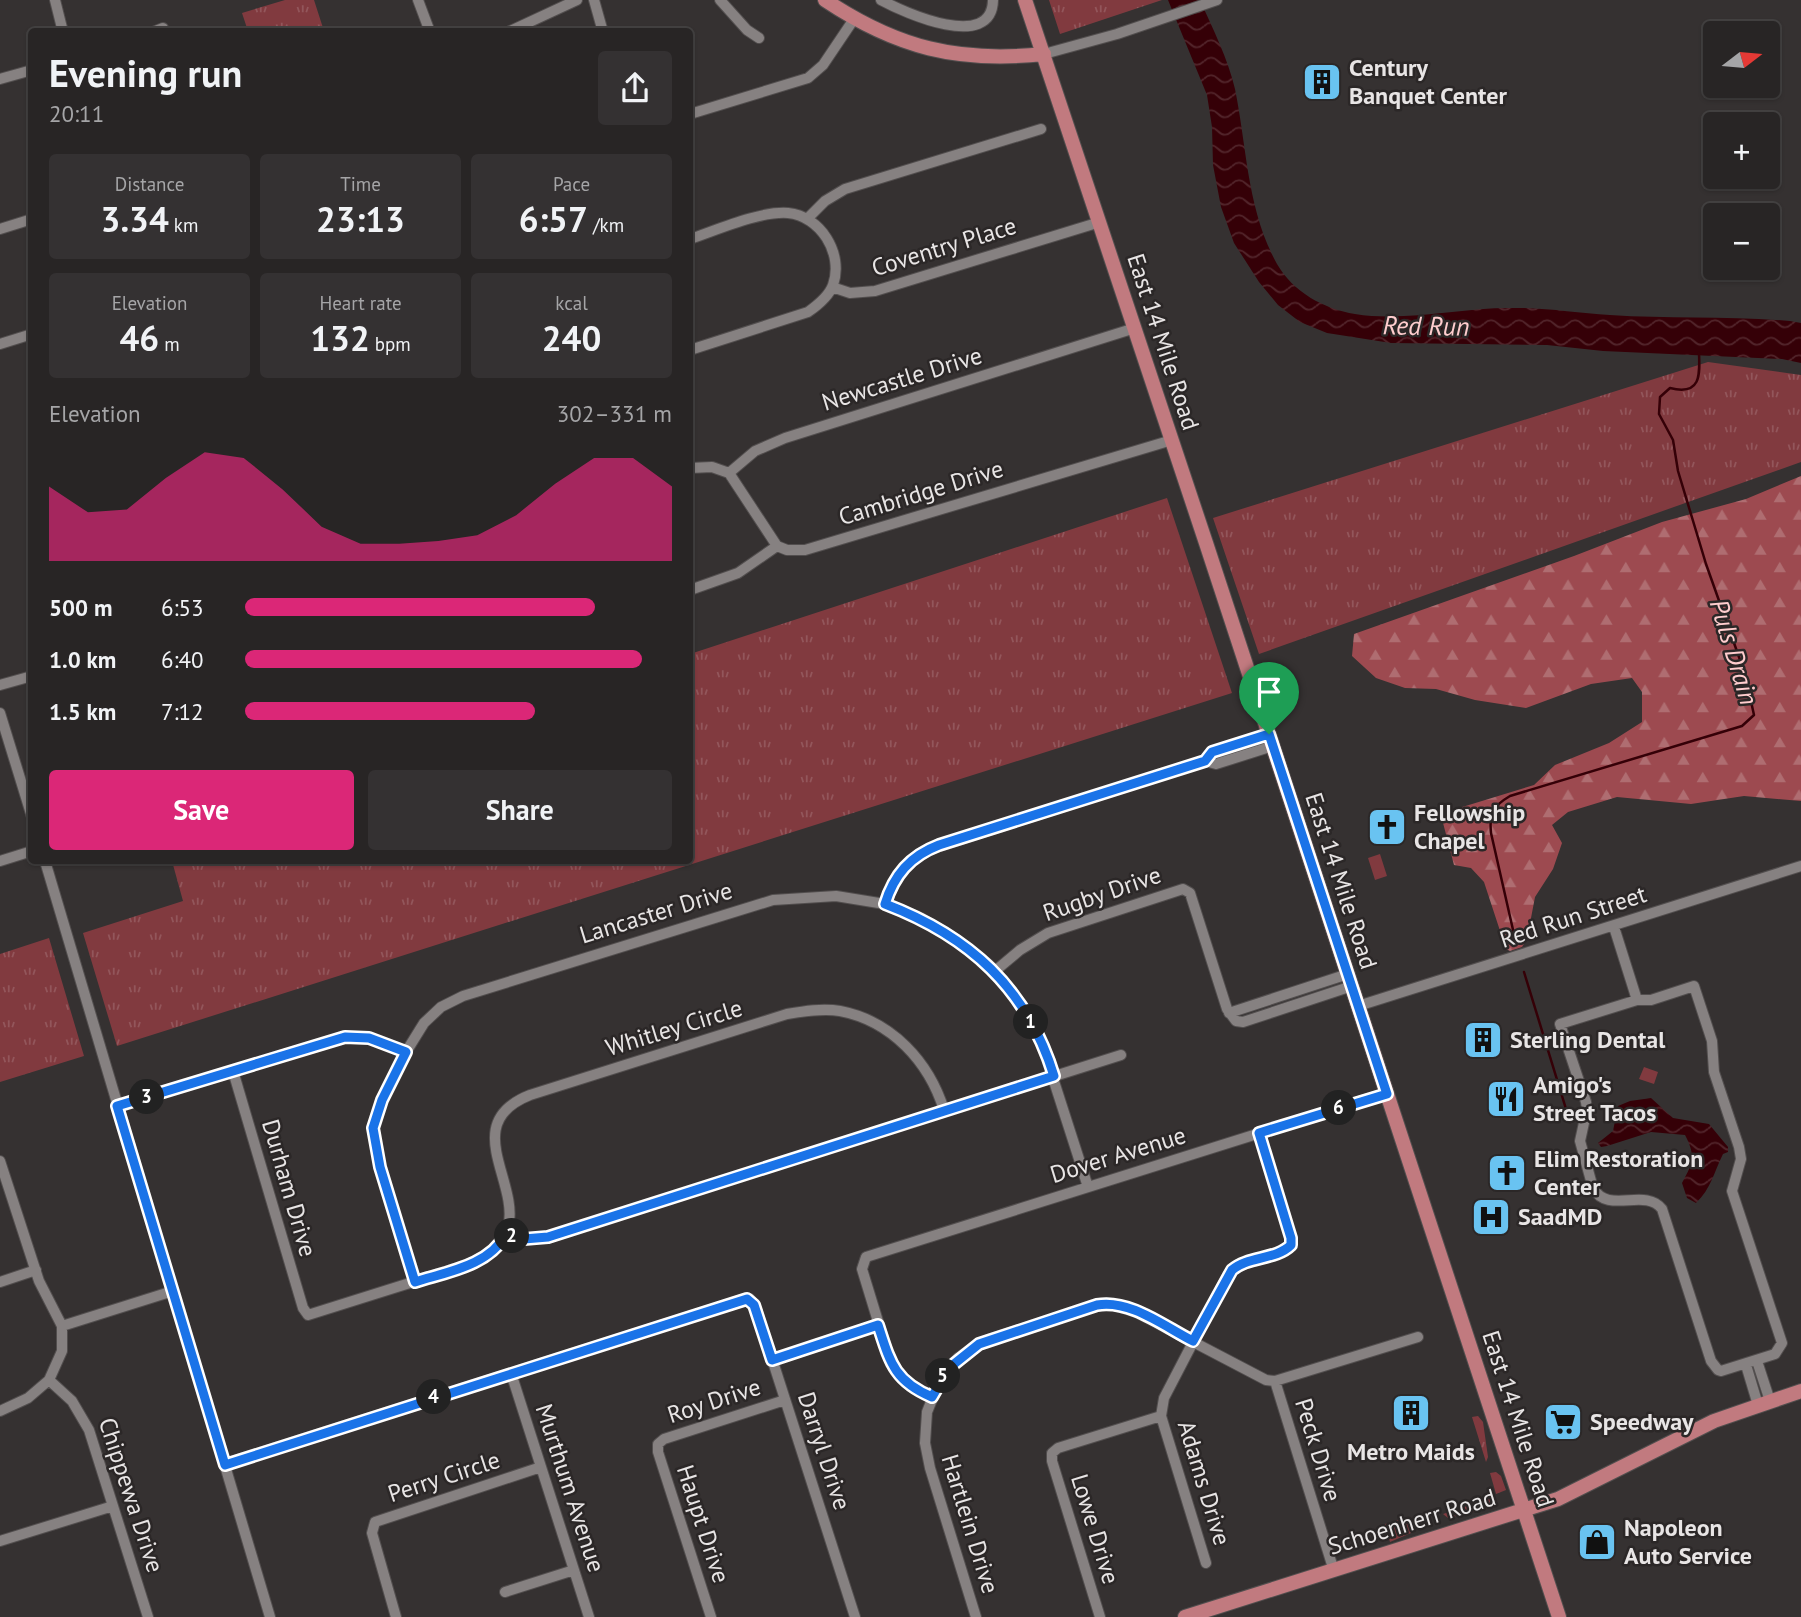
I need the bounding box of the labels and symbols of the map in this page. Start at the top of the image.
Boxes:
north arrow [1703,21,1780,98]
place label: Century Banquet Center [1349,52,1508,111]
building icon: Century Banquet Center [1301,61,1343,103]
street label: Coventry Place [868,210,1020,283]
street label: East 14 Mile Road [1120,250,1207,434]
water label: Red Run [1382,308,1470,343]
street label: Newcastle Drive [818,339,986,418]
street label: Cambridge Drive [835,453,1007,532]
water label: Puls Drain [1703,595,1766,709]
pin [1239,662,1299,734]
street label: East 14 Mile Road [1298,789,1385,973]
place label: Fellowship Chapel [1414,797,1525,856]
church icon: Fellowship Chapel [1366,806,1408,848]
street label: Rugby Drive [1039,859,1165,928]
street label: Lancaster Drive [576,875,736,950]
street label: Red Run Street [1496,878,1650,955]
street label: Whitley Circle [602,992,746,1063]
pin: 1 [1014,1004,1048,1040]
building icon: Sterling Dental [1462,1019,1504,1061]
place label: Sterling Dental [1510,1024,1666,1055]
place label: Amigo's Street Tacos [1533,1069,1656,1128]
restaurant icon: Amigo's Street Tacos [1485,1078,1527,1120]
pin: 3 [130,1080,164,1114]
pin: 6 [1322,1090,1356,1126]
street label: Durham Drive [255,1116,324,1260]
street label: Dover Avenue [1046,1119,1190,1190]
place label: Elim Restoration Center [1534,1143,1703,1202]
church icon: Elim Restoration Center [1486,1152,1528,1194]
hospital icon: SaadMD [1470,1196,1512,1238]
place label: SaadMD [1518,1201,1602,1232]
pin: 2 [494,1218,530,1254]
street label: East 14 Mile Road [1475,1327,1562,1511]
pin: 5 [926,1358,960,1394]
street label: Roy Drive [663,1371,764,1430]
pin: 4 [416,1380,452,1414]
street label: Darryl Drive [791,1388,858,1514]
building icon: Metro Maids [1390,1392,1432,1434]
street label: Peck Drive [1288,1395,1349,1505]
street label: Murthum Avenue [529,1400,612,1576]
supermarket icon: Speedway [1542,1401,1584,1443]
place label: Speedway [1590,1406,1694,1437]
street label: Chippewa Drive [92,1414,171,1576]
street label: Adams Drive [1171,1417,1238,1549]
place label: Metro Maids [1347,1436,1475,1467]
street label: Perry Circle [384,1444,504,1509]
street label: Hartlein Drive [935,1450,1006,1597]
street label: Haupt Drive [670,1461,737,1587]
street label: Lowe Drive [1064,1470,1127,1588]
street label: Schoenherr Road [1324,1481,1499,1562]
place label: Napoleon Auto Service [1624,1512,1752,1571]
shop icon: Napoleon Auto Service [1576,1521,1618,1563]

